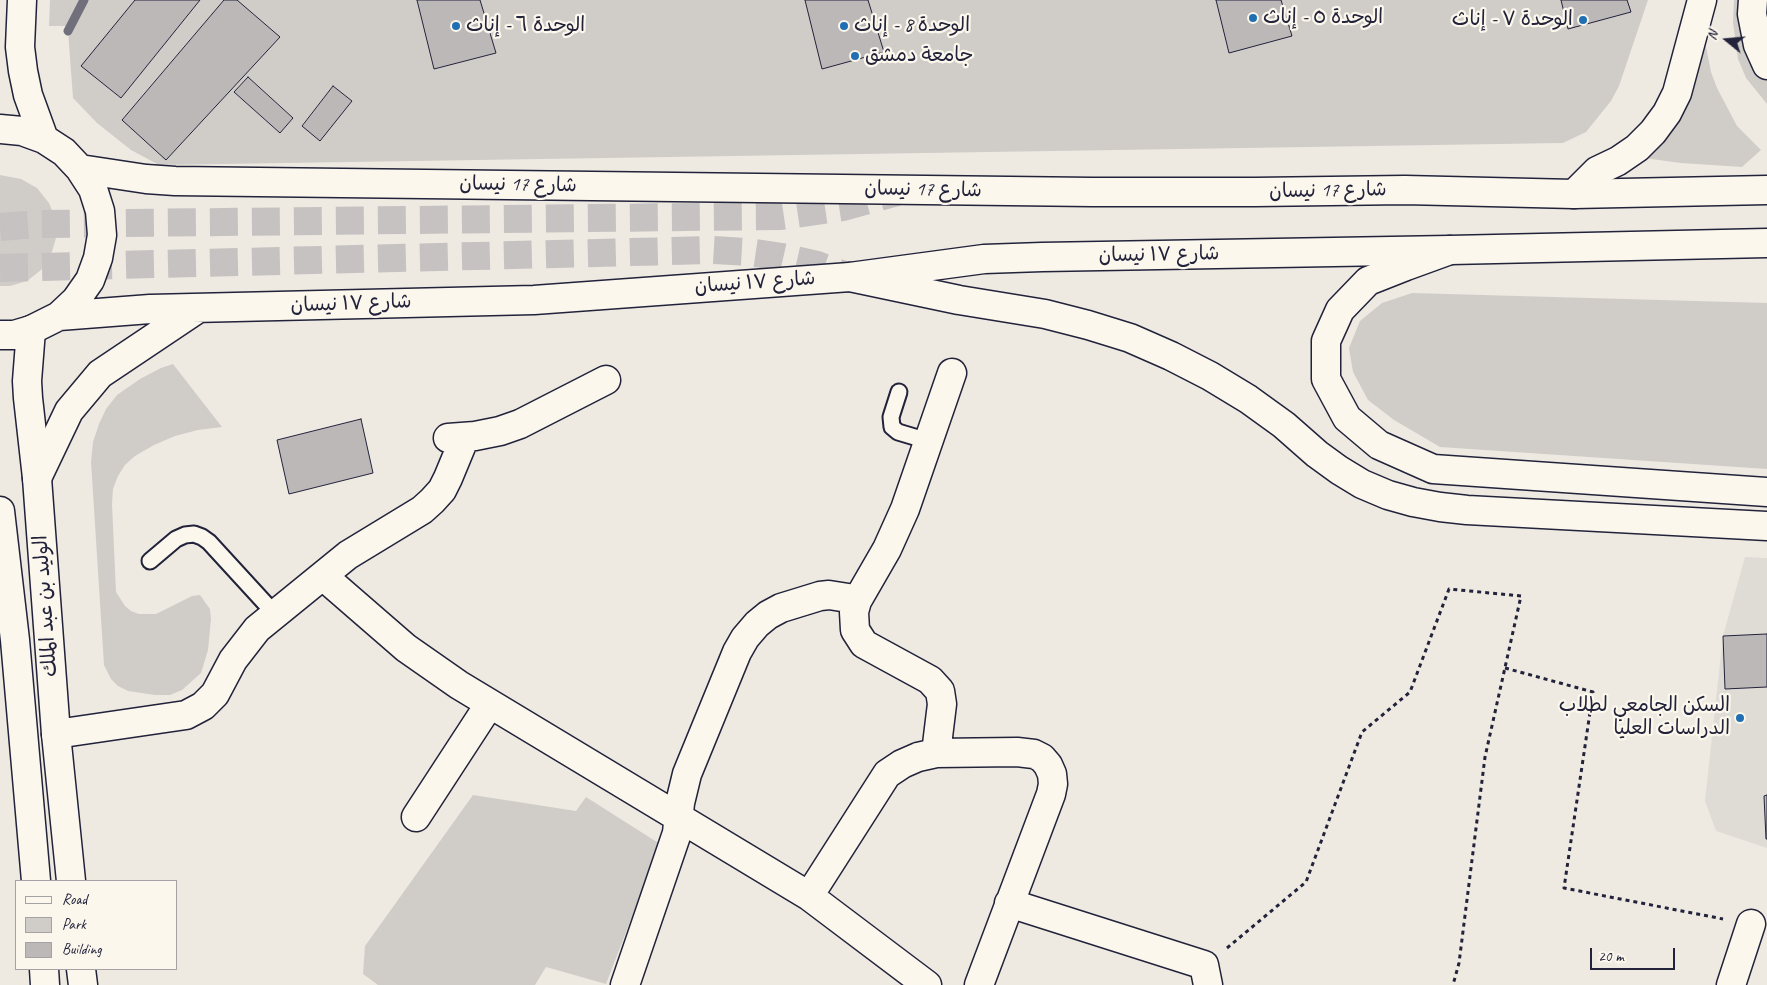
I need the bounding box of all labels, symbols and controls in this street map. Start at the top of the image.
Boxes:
place label: الوحدة ٥ - إناث [1263,6,1383,30]
place label: الوحدة ٧ - إناث [1452,8,1573,32]
marker: الوحدة ٥ - إناث [1247,12,1259,24]
place label: الوحدة ٦ - إناث [466,14,585,38]
place label: الوحدة 8 - إناث [854,14,970,38]
marker: الوحدة ٧ - إناث [1577,14,1589,26]
north arrow [1702,15,1752,65]
marker: الوحدة ٦ - إناث [450,20,462,32]
marker: الوحدة 8 - إناث [838,20,850,32]
text: N [1703,29,1722,42]
place label: جامعة دمشق [865,44,973,68]
marker: جامعة دمشق [849,50,861,62]
street label: شارع 17 نيسان [459,172,577,198]
street label: شارع 17 نيسان [864,177,982,203]
street label: شارع 17 نيسان [1269,178,1387,204]
street label: شارع ١٧ نيسان [1098,242,1220,268]
street label: شارع ١٧ نيسان [694,267,816,299]
street label: شارع ١٧ نيسان [290,290,412,318]
street label: الوليد بن عبد الملك [29,534,63,678]
place label: السكن الجامعي لطلاب الدراسات العليا [1559,694,1730,741]
marker: السكن الجامعي لطلاب الدراسات العليا [1734,712,1746,724]
legend [15,880,178,970]
text: Road [62,890,87,909]
text: Park [62,915,86,934]
scale bar [1592,938,1677,970]
text: Building [62,940,101,959]
text: 20 m [1598,947,1624,966]

